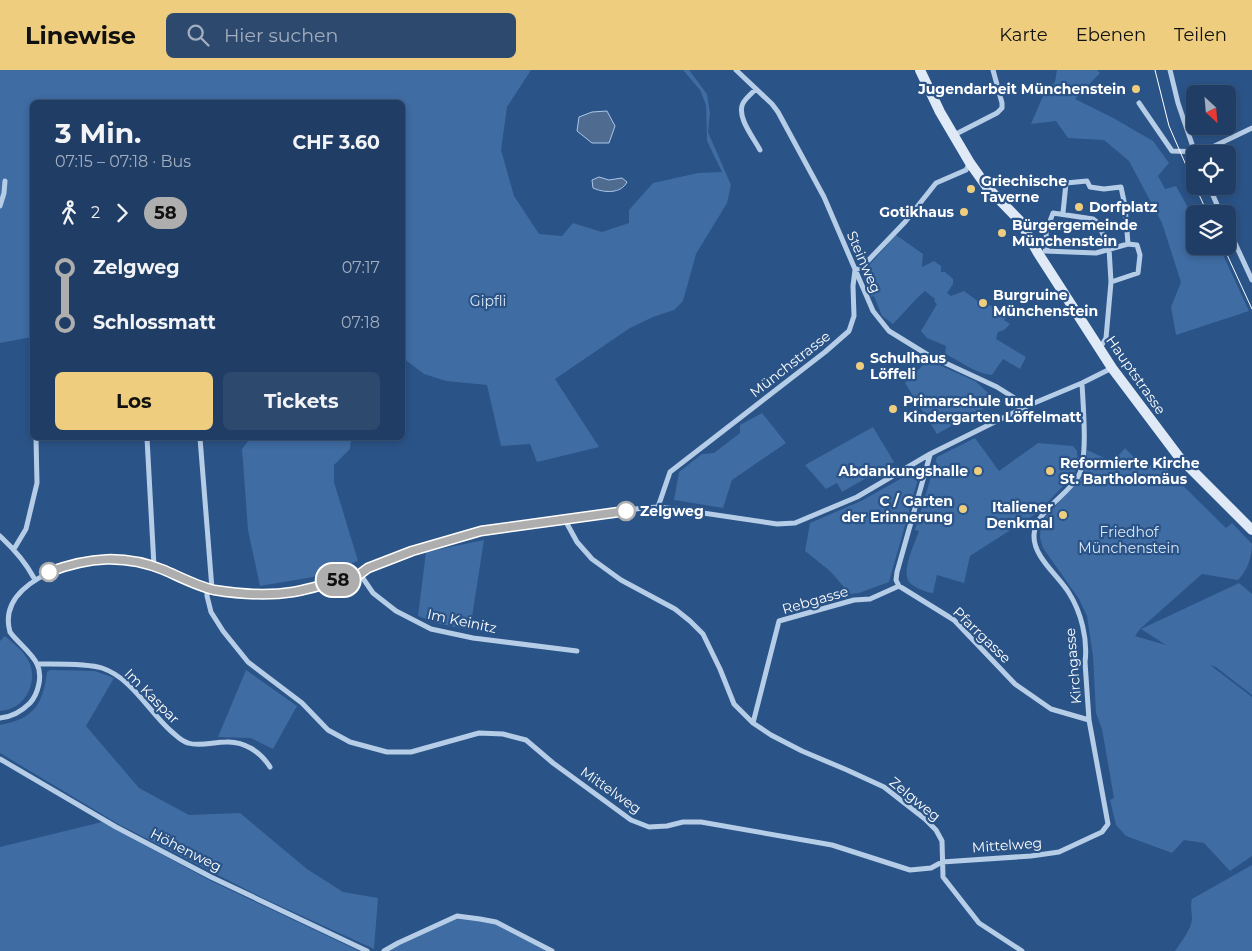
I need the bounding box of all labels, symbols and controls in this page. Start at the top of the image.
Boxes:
search box [166,13,516,58]
text: Linewise [25,21,136,50]
icon: search [184,21,212,49]
text: Hier suchen [224,24,338,47]
text: Karte [999,24,1048,46]
text: Ebenen [1076,24,1146,46]
text: Teilen [1174,24,1227,46]
place label: Jugendarbeit Münchenstein [917,80,1126,98]
marker: Jugendarbeit Münchenstein [1130,83,1142,95]
north arrow [1186,85,1236,135]
map controls [1186,85,1236,255]
text: 3 Min. [55,116,141,150]
text: CHF 3.60 [292,131,380,154]
button: locate [1186,145,1236,195]
text: 07:15 – 07:18 · Bus [55,152,191,171]
place label: Griechische Taverne [981,172,1067,206]
marker: Griechische Taverne [965,183,977,195]
place label: Dorfplatz [1089,198,1158,216]
icon: walk [55,199,83,227]
icon: forward [108,199,136,227]
marker: Dorfplatz [1073,201,1085,213]
text: 58 [154,202,177,224]
text: 2 [91,203,100,222]
place label: Gotikhaus [879,203,955,221]
button: layers [1186,205,1236,255]
marker: Gotikhaus [958,206,970,218]
place label: Bürgergemeinde Münchenstein [1012,216,1138,250]
marker: Bürgergemeinde Münchenstein [996,227,1008,239]
street label: Steinweg [843,228,885,296]
text: Zelgweg [93,256,179,279]
text: 07:17 [342,258,380,277]
place label: Burgruine Münchenstein [993,286,1098,320]
park label: Gipfli [470,292,506,310]
marker: Burgruine Münchenstein [977,297,989,309]
text: Schlossmatt [93,311,216,334]
text: 07:18 [341,313,380,332]
street label: Münchstrasse [746,327,834,401]
street label: Hauptstrasse [1102,332,1170,418]
place label: Schulhaus Löffeli [870,349,947,383]
marker: Schulhaus Löffeli [854,360,866,372]
button: Los [55,372,213,430]
button: Tickets [223,372,380,430]
place label: Primarschule und Kindergarten Löffelmatt [903,392,1082,426]
marker: Primarschule und Kindergarten Löffelmatt [887,403,899,415]
place label: Reformierte Kirche St. Bartholomäus [1060,454,1200,488]
place label: Abdankungshalle [837,462,968,480]
marker: Abdankungshalle [972,465,984,477]
marker: Reformierte Kirche St. Bartholomäus [1044,465,1056,477]
place label: C / Garten der Erinnerung [841,492,953,526]
place label: Italiener Denkmal [986,498,1053,532]
marker: Zelgweg [616,501,636,521]
place label: Zelgweg [640,502,704,520]
marker: C / Garten der Erinnerung [957,503,969,515]
marker: Italiener Denkmal [1057,509,1069,521]
park label: Friedhof Münchenstein [1078,523,1180,557]
unlabelled marker [39,562,59,582]
line badge: 58 [316,564,360,596]
text: 58 [327,569,349,591]
street label: Rebgasse [780,582,850,618]
street label: Pfarrgasse [949,603,1015,667]
street label: Im Keinitz [426,605,498,637]
street label: Kirchgasse [1061,627,1085,705]
street label: Im Kaspar [121,665,184,728]
street label: Mittelweg [577,762,645,818]
street label: Zelgweg [886,773,944,825]
street label: Höhenweg [147,824,225,876]
street label: Mittelweg [971,834,1043,856]

